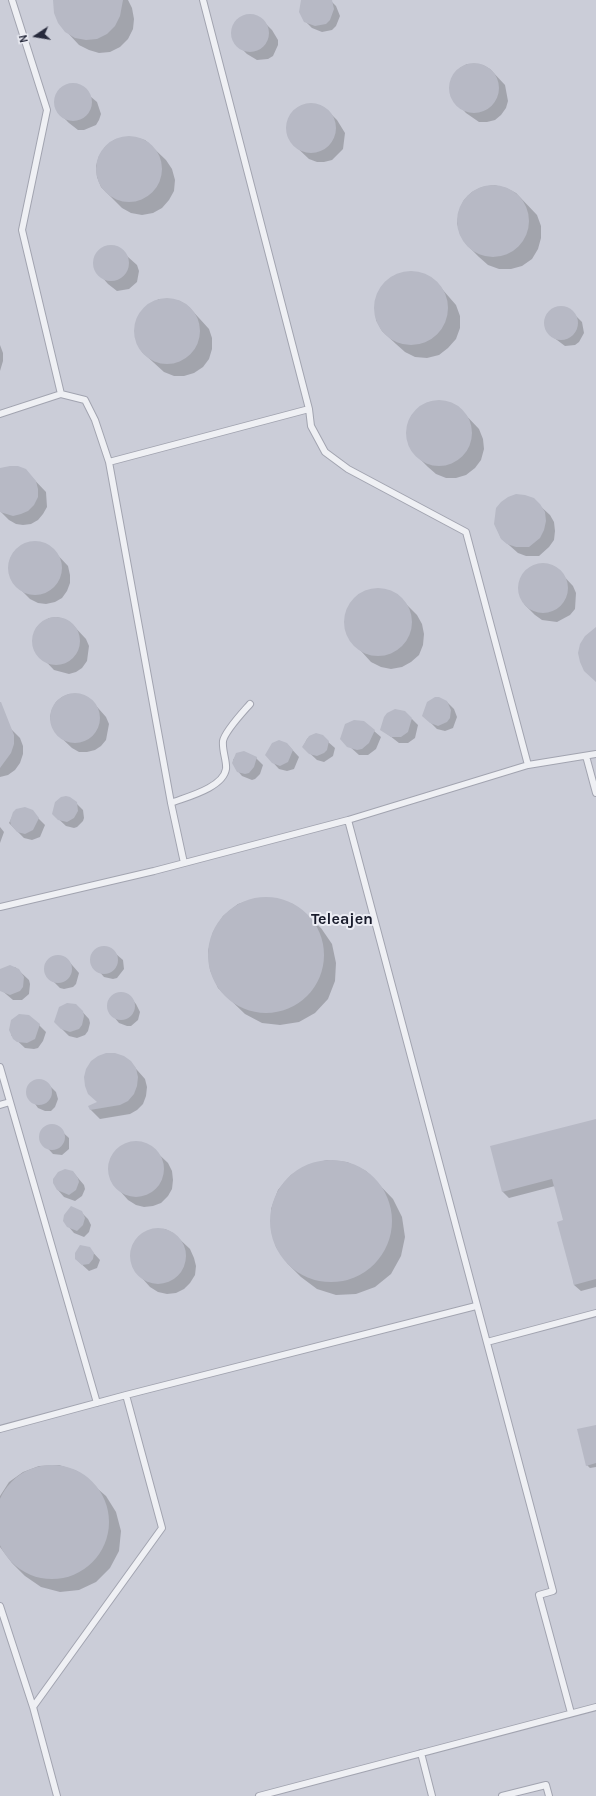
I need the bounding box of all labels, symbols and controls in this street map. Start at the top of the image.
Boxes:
north arrow [16,16,56,56]
text: N [17,33,31,44]
district label: Teleajen [311,909,373,929]

